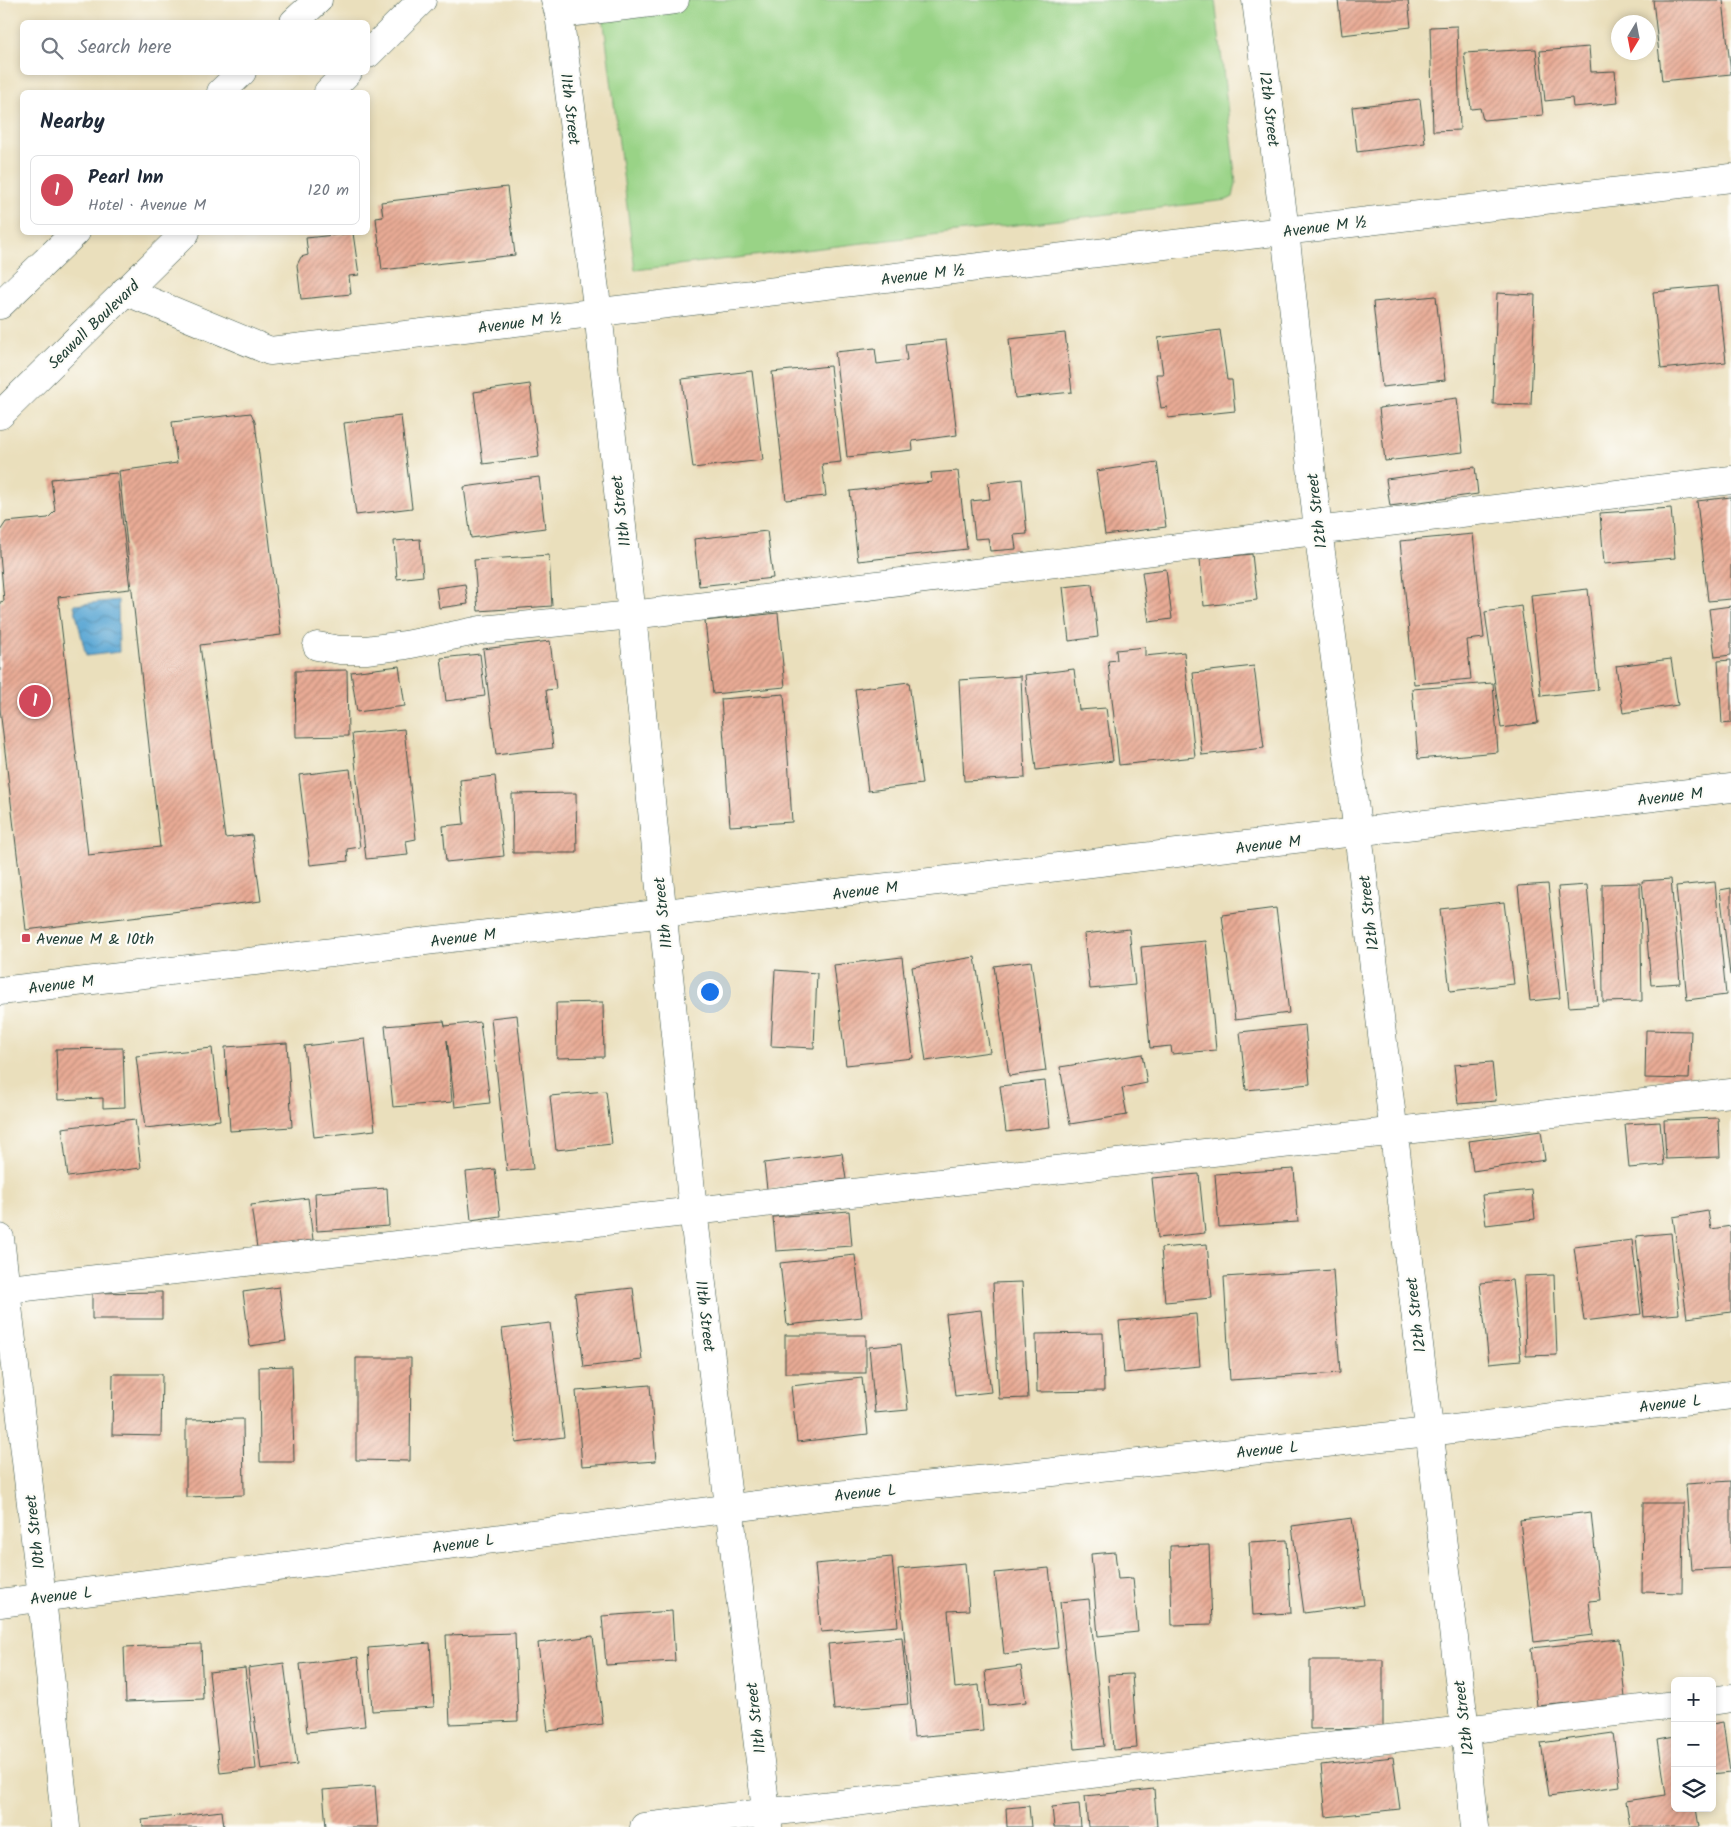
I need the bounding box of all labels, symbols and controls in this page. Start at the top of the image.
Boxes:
north arrow [1611,15,1656,60]
search box [20,20,370,75]
text: Search here [78,33,172,63]
icon: search [38,34,66,62]
street label: 12th Street [1251,70,1286,149]
street label: 11th Street [553,72,586,147]
text: Nearby [40,106,105,139]
text: Pearl Inn [88,163,164,193]
text: 1 [55,178,59,203]
text: 120 m [308,178,349,203]
text: Hotel · Avenue M [88,193,206,218]
street label: Avenue M ½ [1281,210,1369,245]
street label: Avenue M ½ [879,258,967,293]
street label: Seawall Boulevard [42,274,146,376]
street label: Avenue M ½ [476,306,564,341]
street label: 12th Street [1300,471,1335,550]
street label: 11th Street [605,473,638,548]
pin: 1 [19,682,51,720]
street label: Avenue M [1636,781,1705,814]
street label: Avenue M [1234,829,1303,862]
street label: 12th Street [1352,873,1387,952]
street label: 11th Street [647,875,680,950]
street label: Avenue M [831,875,900,908]
street label: Avenue M [429,922,498,955]
place label: Avenue M & 10th [36,927,154,952]
marker: Avenue M & 10th [20,932,32,944]
street label: Avenue M [27,969,96,1002]
your location [697,979,723,1005]
street label: 12th Street [1399,1275,1434,1354]
street label: 11th Street [688,1279,721,1354]
street label: Avenue L [1638,1388,1703,1421]
street label: Avenue L [1235,1435,1299,1466]
street label: Avenue L [833,1478,897,1509]
street label: 10th Street [18,1492,52,1570]
street label: Avenue L [431,1528,496,1561]
street label: Avenue L [29,1580,94,1613]
map controls [1671,1677,1716,1812]
button: + [1671,1677,1716,1722]
street label: 12th Street [1447,1678,1482,1757]
street label: 11th Street [740,1680,773,1755]
button: − [1671,1722,1716,1767]
button: layers [1671,1767,1716,1812]

